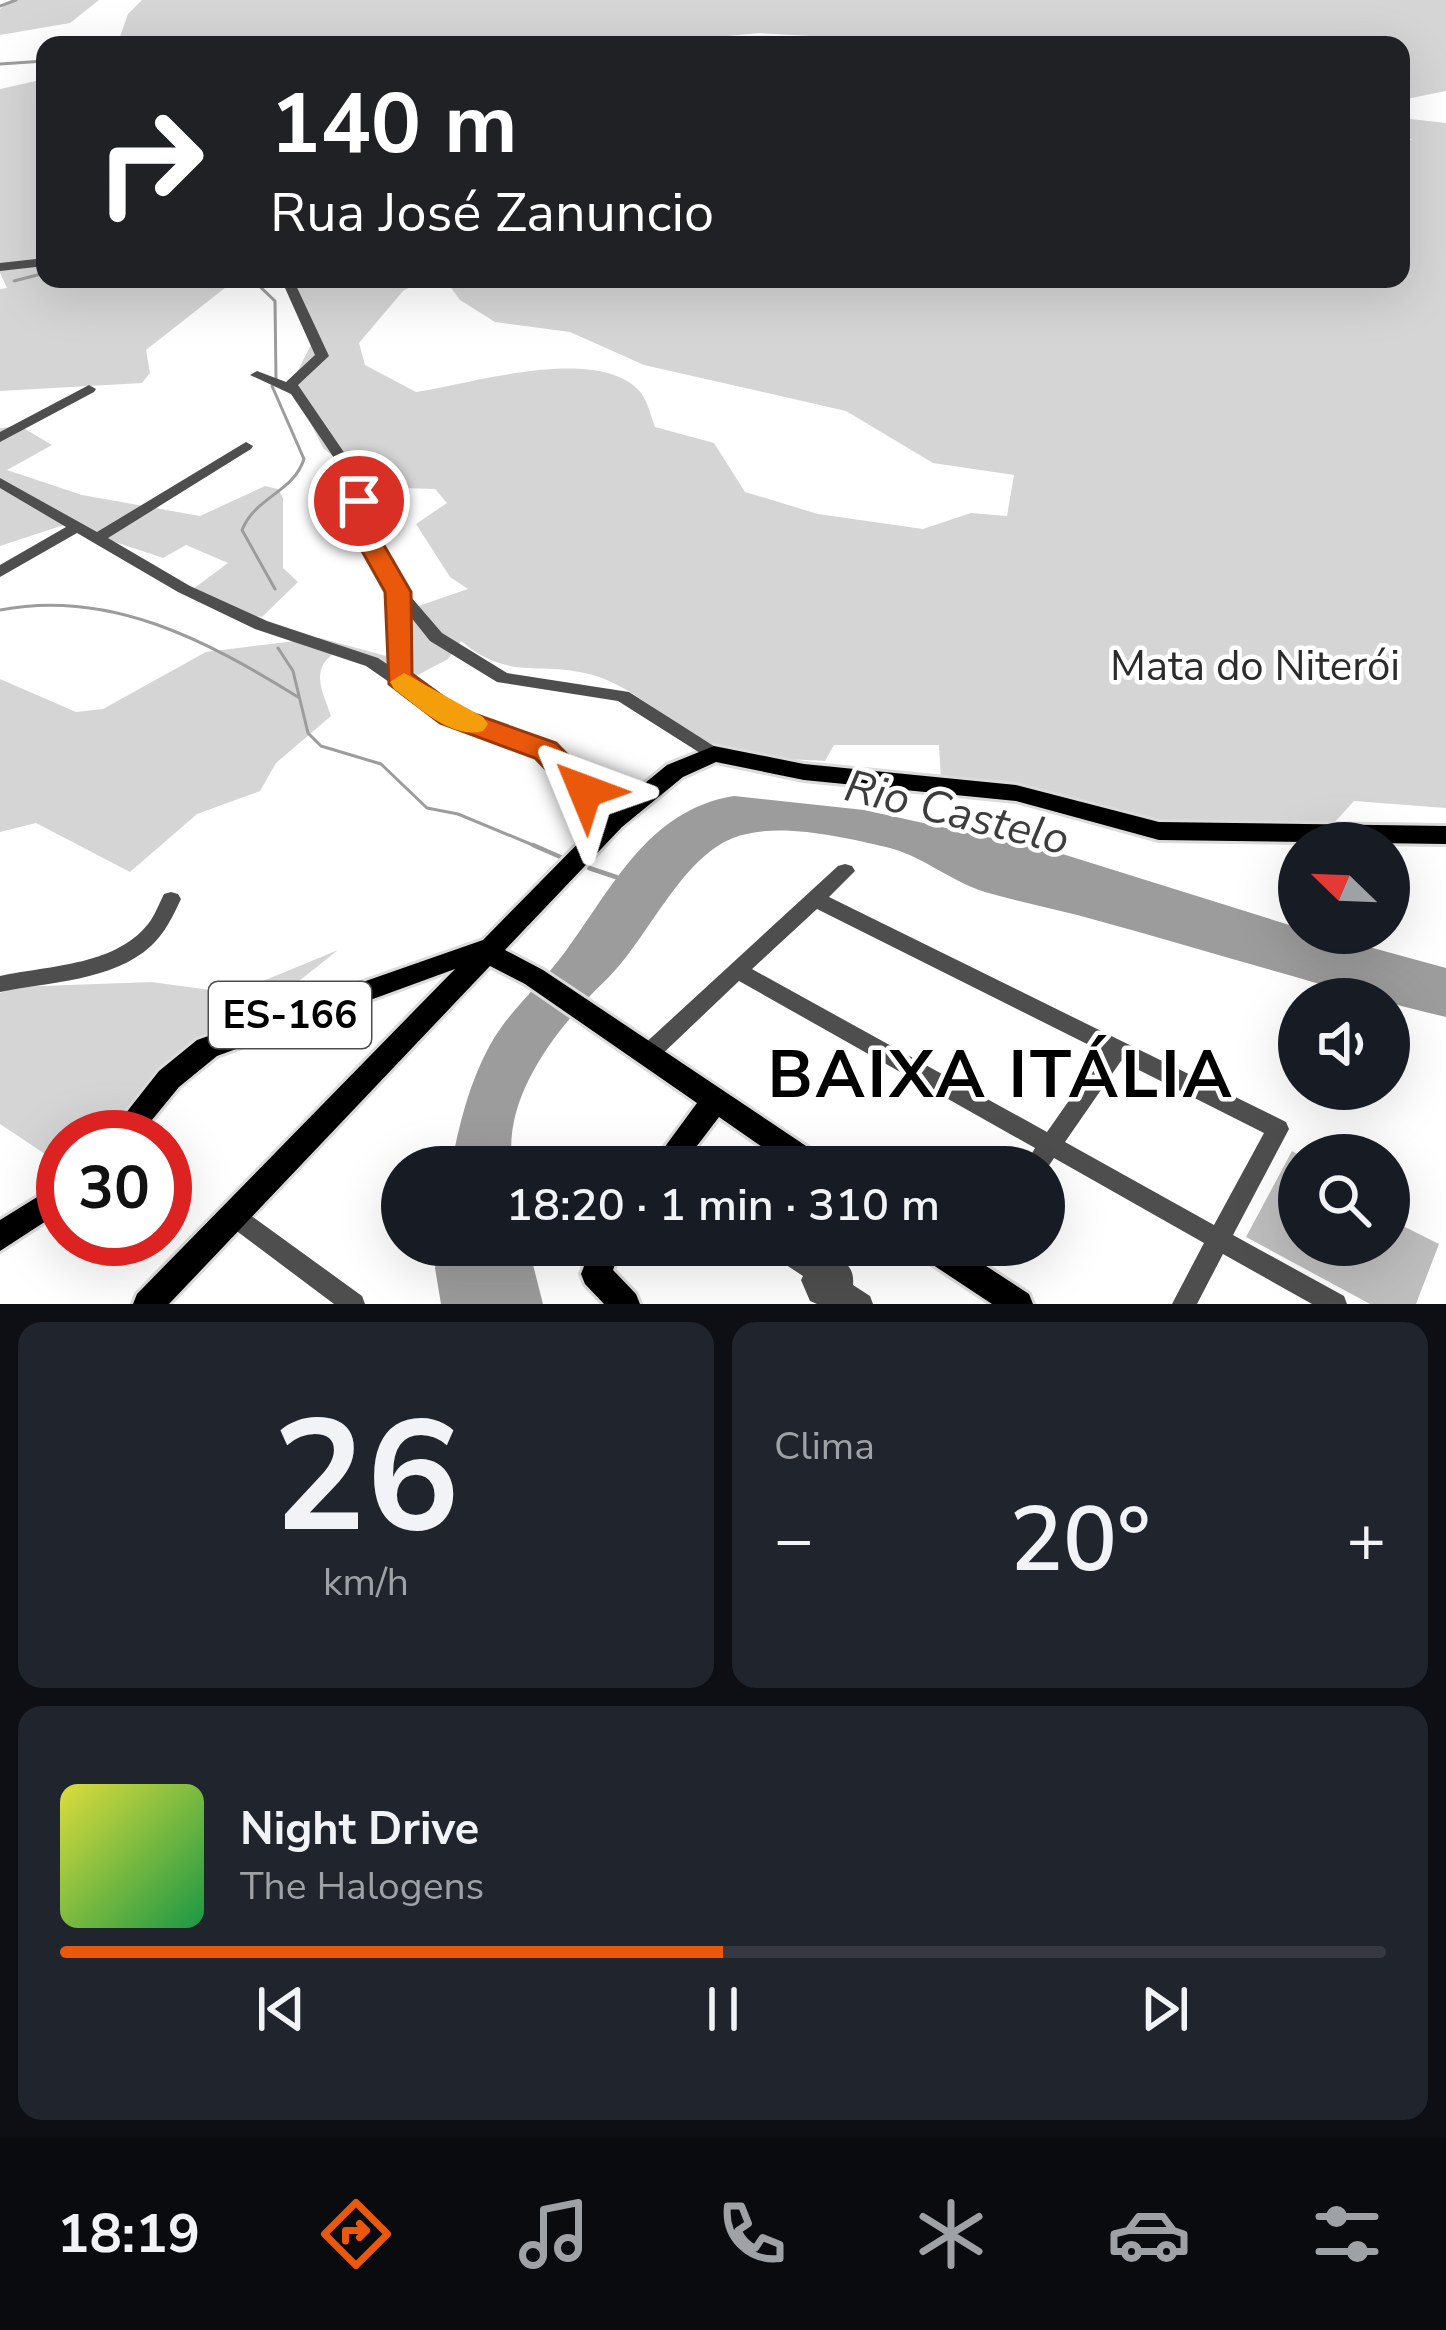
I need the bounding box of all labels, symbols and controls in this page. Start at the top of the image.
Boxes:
text: 140 m [270,67,518,182]
icon: right [72,84,228,240]
text: Rua José Zanuncio [270,176,714,250]
pin [308,450,410,552]
icon: arrive [326,468,392,534]
park label: Mata do Niterói [1110,638,1400,695]
position arrow [522,728,648,854]
water label: Rio Castelo [838,756,1076,870]
north arrow [1278,822,1410,954]
map controls [1278,822,1410,1266]
button: sound [1278,978,1410,1110]
road number: ES-166 [209,982,371,1048]
district label: BAIXA ITÁLIA [767,1030,1235,1120]
speed limit sign: 30 [36,1110,192,1266]
button: search [1278,1134,1410,1266]
text: 18:20 · 1 min · 310 m [506,1175,940,1236]
text: 26 [272,1371,460,1584]
text: Clima [774,1420,875,1473]
text: 20° [1009,1479,1151,1602]
text: − [774,1495,814,1585]
text: + [1346,1495,1386,1585]
text: km/h [323,1556,409,1609]
text: Night Drive [240,1799,479,1860]
text: The Halogens [240,1860,484,1913]
icon: previous [248,1976,314,2042]
icon: pause [690,1976,756,2042]
icon: next [1132,1976,1198,2042]
icon: directions [314,2192,398,2276]
icon: music [512,2192,596,2276]
icon: phone [710,2192,794,2276]
icon: climate [909,2192,993,2276]
icon: car [1107,2192,1191,2276]
icon: filters [1305,2192,1389,2276]
text: 18:19 [57,2197,200,2271]

